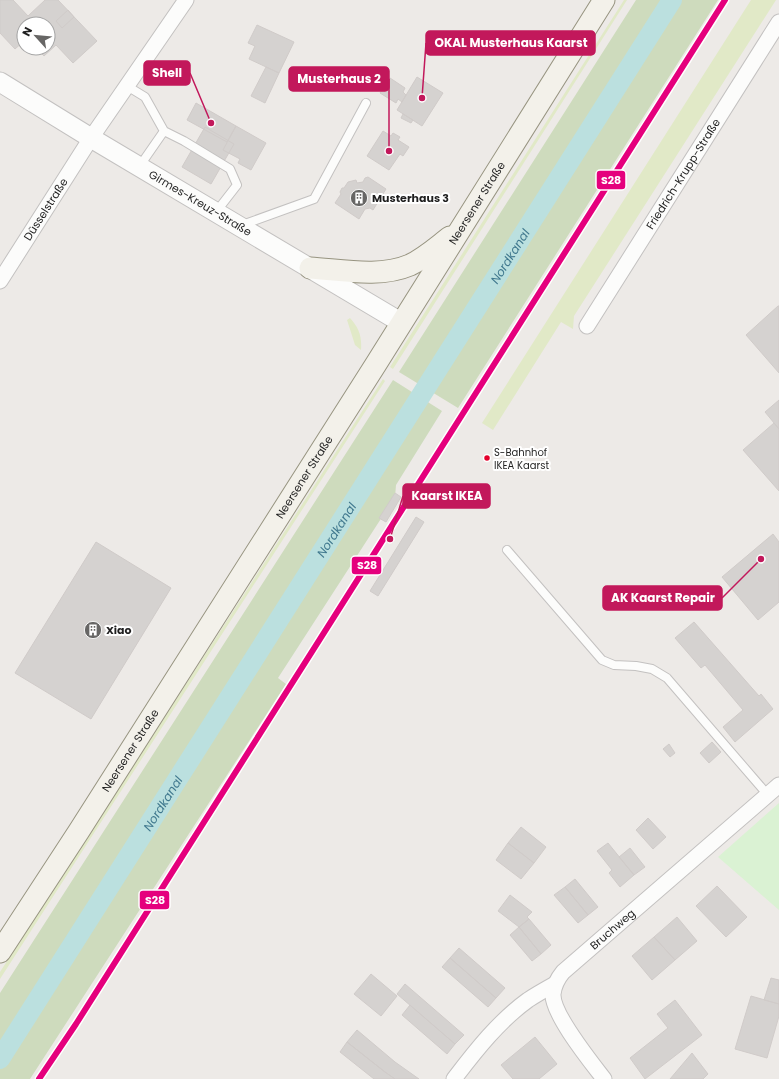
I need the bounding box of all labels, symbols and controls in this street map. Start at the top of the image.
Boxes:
north arrow [16,16,56,56]
text: N [18,24,36,39]
callout: OKAL Musterhaus Kaarst [426,31,595,55]
text: OKAL Musterhaus Kaarst [434,34,588,51]
callout: Shell [144,61,190,85]
text: Shell [152,64,182,81]
callout: Musterhaus 2 [289,67,389,91]
text: Musterhaus 2 [297,70,381,87]
street label: Friedrich-Krupp-Straße [642,115,724,232]
street label: Neersener Straße [445,158,509,248]
street label: Girmes-Kreuz-Straße [146,166,255,240]
line badge: S28 [596,170,626,190]
text: S28 [601,172,621,188]
street label: Düsselstraße [20,175,72,244]
building icon: Musterhaus 3 [349,188,369,208]
place label: Musterhaus 3 [372,190,449,206]
water label: Nordkanal [486,225,533,287]
street label: Neersener Straße [272,432,337,522]
place label: S-Bahnhof IKEA Kaarst [494,445,549,473]
marker: S-Bahnhof IKEA Kaarst [482,453,492,463]
callout: Kaarst IKEA [403,484,490,508]
text: Kaarst IKEA [411,487,483,504]
water label: Nordkanal [312,499,360,560]
line badge: S28 [351,556,382,575]
text: S28 [357,557,377,573]
callout: AK Kaarst Repair [603,586,722,610]
text: AK Kaarst Repair [611,589,715,606]
building icon: Xiao [83,620,103,640]
place label: Xiao [106,622,132,638]
street label: Neersener Straße [98,706,163,795]
water label: Nordkanal [139,772,186,834]
line badge: S28 [139,890,170,910]
text: S28 [145,892,165,908]
street label: Bruchweg [586,905,638,953]

